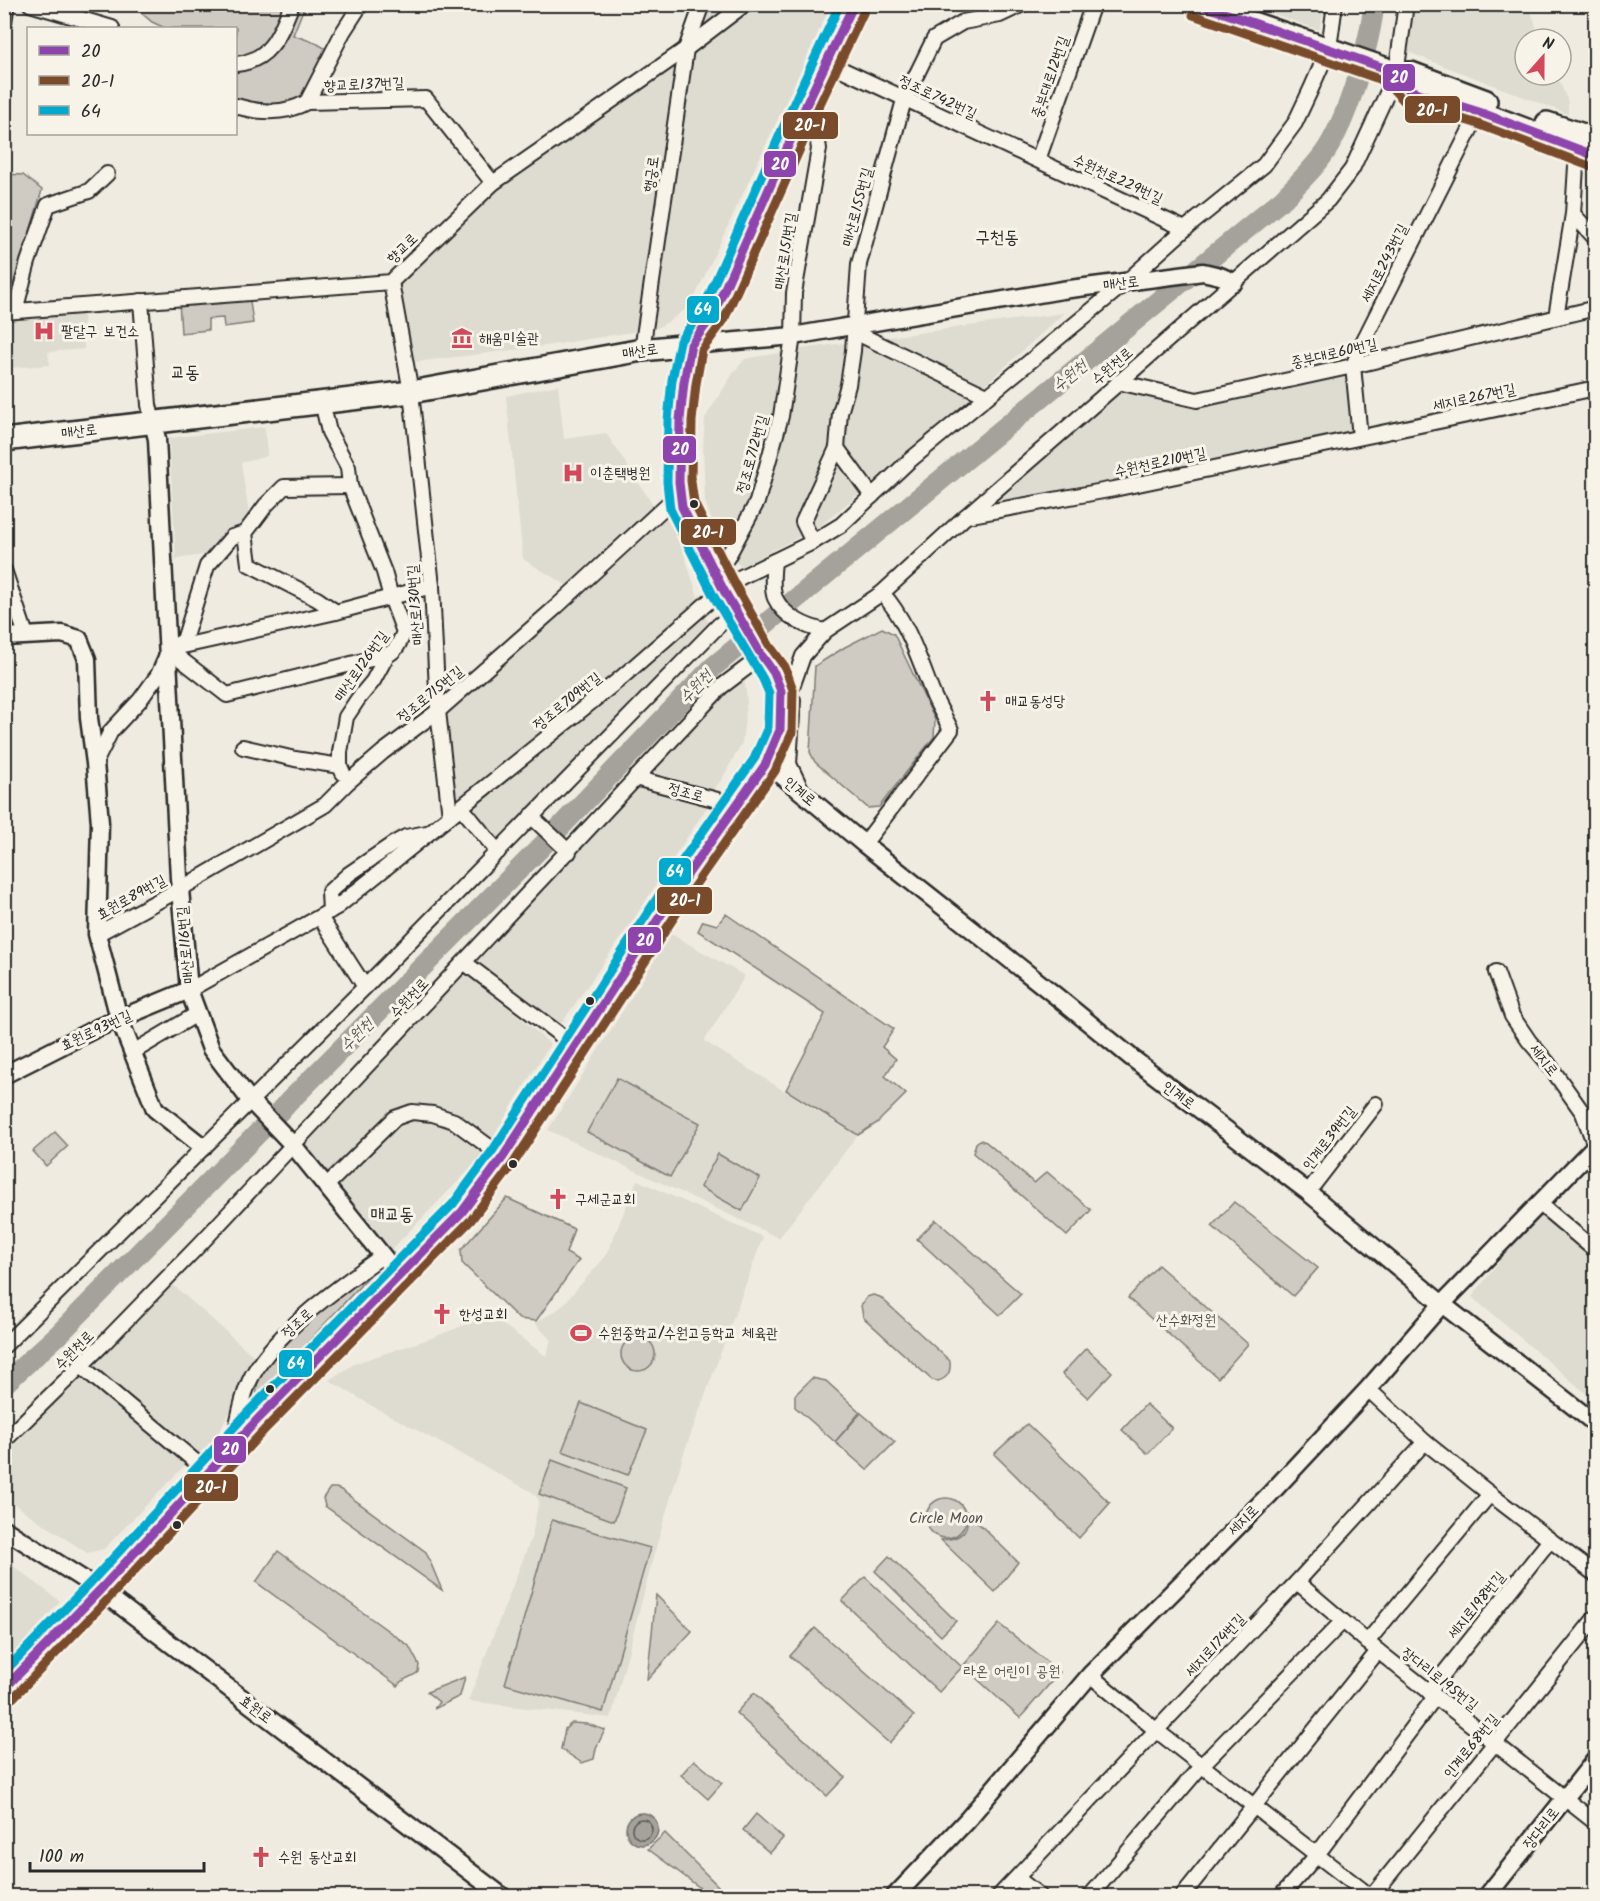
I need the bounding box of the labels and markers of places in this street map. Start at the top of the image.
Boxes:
hospital icon: 팔달구 보건소 [32,319,56,343]
place label: 팔달구 보건소 [61,320,139,344]
museum icon: 해움미술관 [450,326,474,350]
place label: 해움미술관 [479,327,539,351]
hospital icon: 이춘택병원 [561,461,585,485]
place label: 이춘택병원 [590,462,650,486]
unlabelled marker [688,498,700,510]
church icon: 매교동성당 [976,689,1000,713]
place label: 매교동성당 [1005,690,1065,714]
unlabelled marker [584,995,596,1007]
unlabelled marker [507,1158,519,1170]
church icon: 구세군교회 [546,1187,570,1211]
place label: 구세군교회 [575,1188,635,1212]
church icon: 한성교회 [430,1302,454,1326]
place label: 한성교회 [459,1303,507,1327]
sports icon: 수원중학교/수원고등학교 체육관 [569,1321,593,1345]
place label: 수원중학교/수원고등학교 체육관 [598,1322,778,1346]
unlabelled marker [264,1383,276,1395]
unlabelled marker [171,1519,183,1531]
church icon: 수원 동산교회 [249,1845,273,1869]
place label: 수원 동산교회 [278,1846,356,1870]

